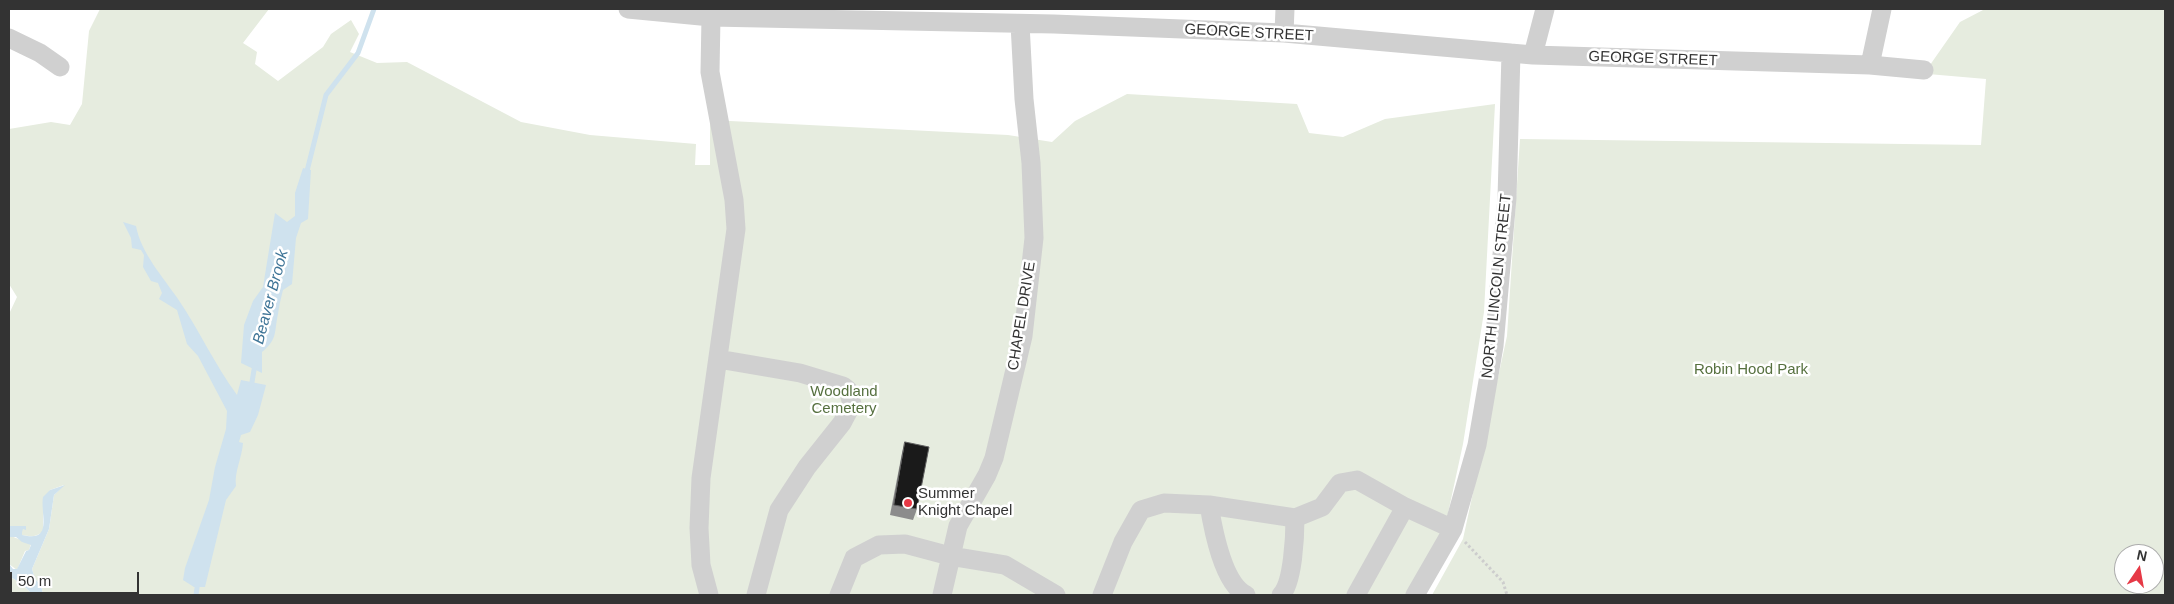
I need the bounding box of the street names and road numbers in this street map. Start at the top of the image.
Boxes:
street label: GEORGE STREET [1184,21,1314,45]
street label: GEORGE STREET [1588,48,1718,70]
street label: NORTH LINCOLN STREET [1478,193,1516,379]
street label: CHAPEL DRIVE [1005,260,1039,372]

